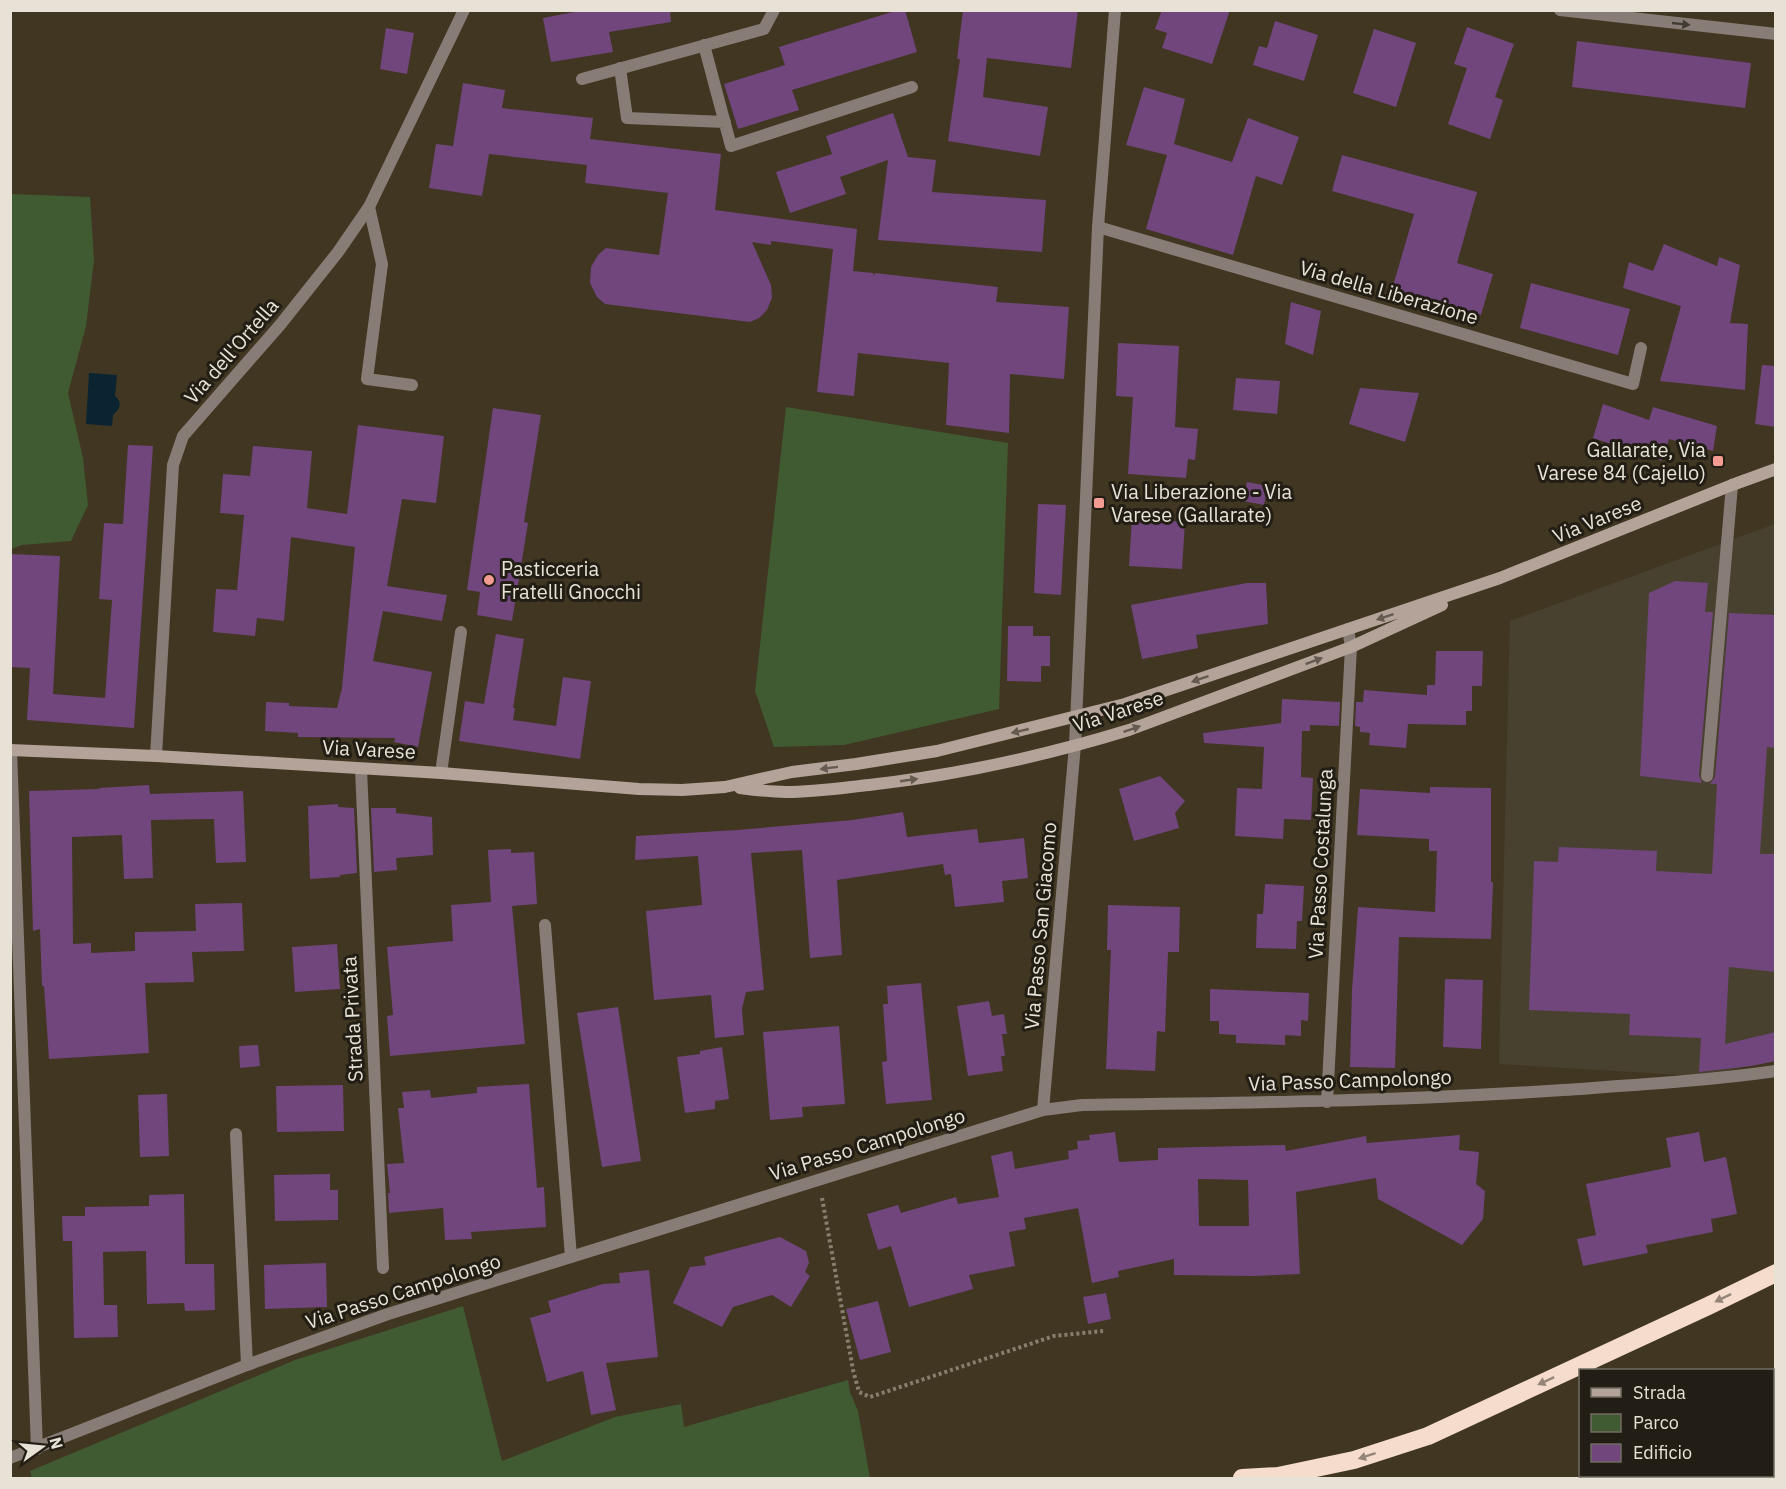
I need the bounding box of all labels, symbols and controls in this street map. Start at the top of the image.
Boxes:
one-way arrow [1672,19,1691,29]
street label: Via della Liberazione [1297,254,1482,330]
street label: Via dell'Ortella [178,292,285,409]
place label: Gallarate, Via Varese 84 (Cajello) [1537,436,1706,486]
marker: Gallarate, Via Varese 84 (Cajello) [1711,454,1725,468]
place label: Via Liberazione - Via Varese (Gallarate) [1111,478,1293,528]
street label: Via Varese [1548,489,1646,549]
marker: Via Liberazione - Via Varese (Gallarate) [1092,496,1106,510]
place label: Pasticceria Fratelli Gnocchi [501,555,641,605]
marker: Pasticceria Fratelli Gnocchi [482,573,496,587]
one-way arrow [1376,612,1394,622]
one-way arrow [1306,656,1324,666]
one-way arrow [1191,675,1209,684]
street label: Via Varese [1069,684,1167,738]
one-way arrow [1123,724,1141,733]
one-way arrow [1011,726,1029,736]
street label: Via Varese [321,733,417,765]
one-way arrow [819,763,838,773]
street label: Via Passo Costalunga [1302,768,1338,960]
one-way arrow [899,775,918,784]
street label: Via Passo San Giacomo [1017,821,1063,1031]
street label: Strada Privata [335,955,369,1083]
street label: Via Passo Campolongo [1248,1063,1452,1097]
street label: Via Passo Campolongo [766,1101,968,1187]
street label: Via Passo Campolongo [302,1247,504,1335]
one-way arrow [1714,1293,1732,1303]
legend [1579,1369,1774,1477]
one-way arrow [1537,1376,1555,1386]
text: Strada [1633,1381,1686,1404]
text: Parco [1633,1411,1679,1434]
north arrow [12,1417,72,1477]
text: N [45,1435,68,1451]
text: Edificio [1633,1441,1692,1464]
one-way arrow [1358,1452,1376,1461]

